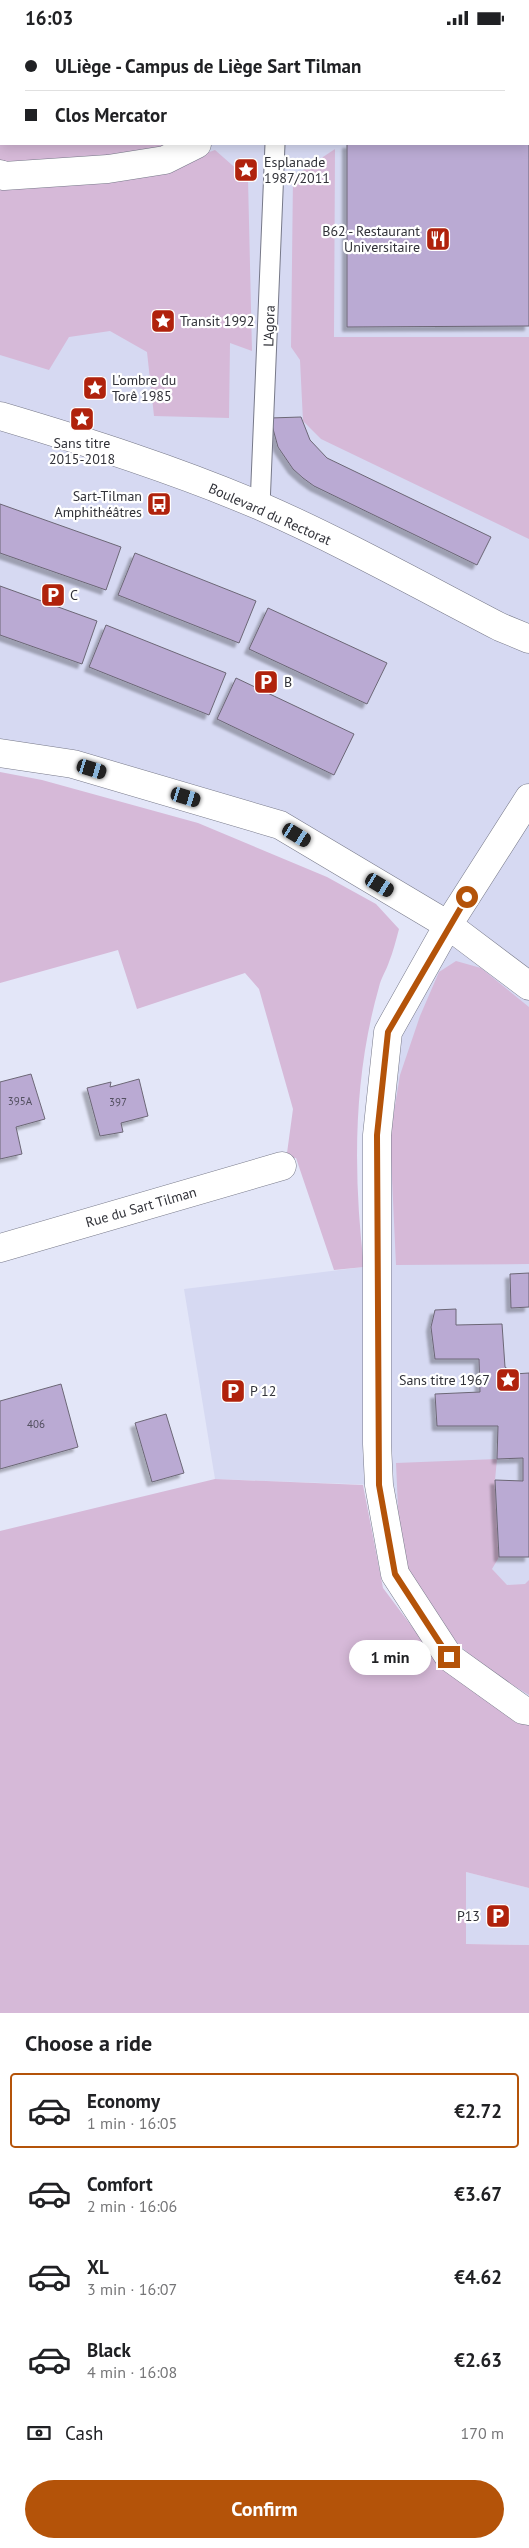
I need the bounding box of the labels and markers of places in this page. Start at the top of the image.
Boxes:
place label: Esplanade 1987/2011 [264,153,330,187]
place icon: Esplanade 1987/2011 [233,157,259,183]
place label: B62 - Restaurant Universitaire [322,222,420,256]
restaurant icon: B62 - Restaurant Universitaire [425,226,451,252]
place icon: Transit 1992 [150,308,176,334]
place label: Transit 1992 [180,312,254,330]
place label: L'ombre du Torê 1985 [112,371,176,405]
place icon: L'ombre du Torê 1985 [82,375,108,401]
place icon: Sans titre 2015-2018 [69,406,95,432]
place label: Sans titre 2015-2018 [49,434,115,468]
place label: Sart-Tilman Amphithéâtres [54,487,142,521]
bus stop icon: Sart-Tilman Amphithéâtres [146,491,172,517]
parking icon: C [40,582,66,608]
place label: C [70,586,78,604]
parking icon: B [253,669,279,695]
place label: B [284,673,292,691]
place icon: Sans titre 1967 [495,1367,521,1393]
place label: Sans titre 1967 [399,1371,490,1389]
parking icon: P 12 [220,1378,246,1404]
place label: P 12 [250,1382,276,1400]
parking icon: P13 [485,1903,511,1929]
place label: P13 [457,1907,480,1925]

